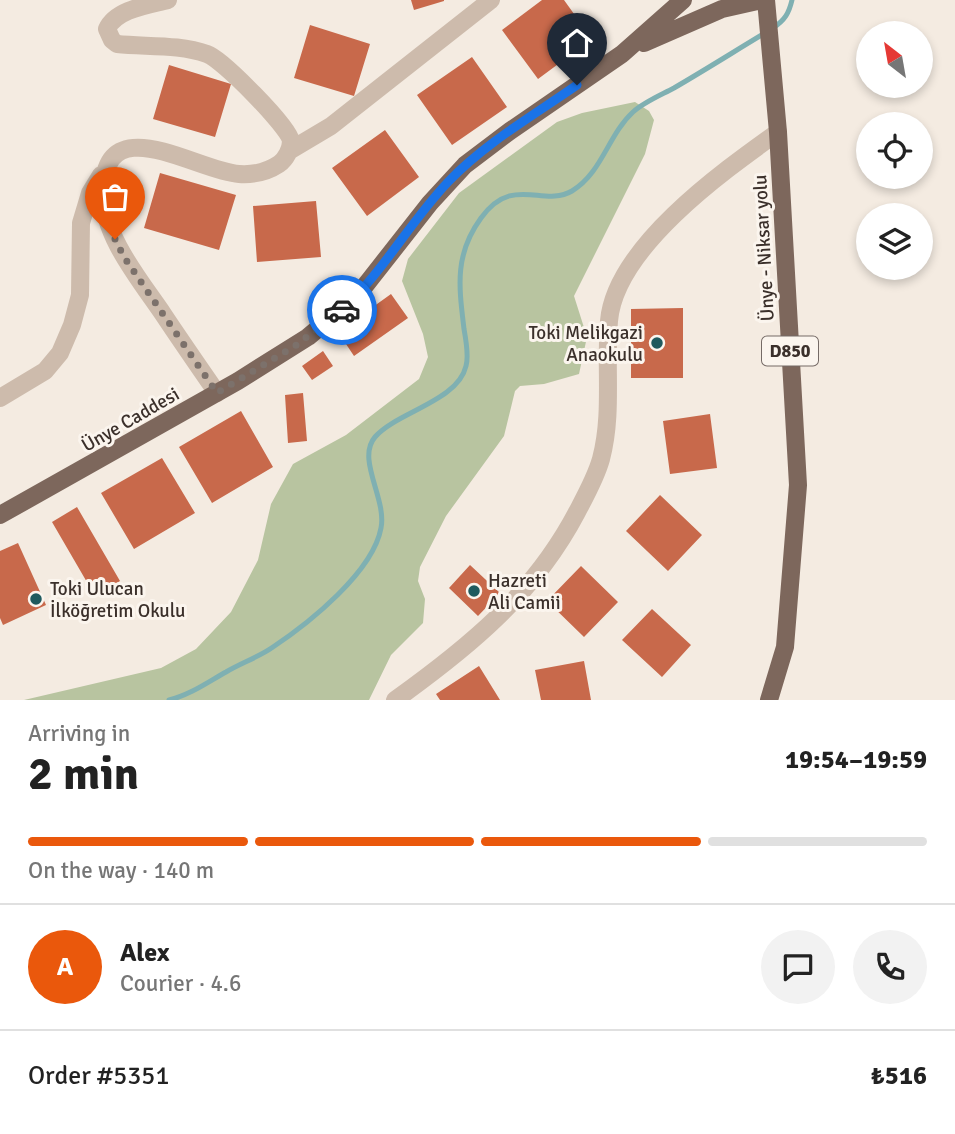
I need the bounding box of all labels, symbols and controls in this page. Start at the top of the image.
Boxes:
pin [547,13,607,85]
north arrow [856,21,933,98]
map controls [856,21,933,280]
icon: home [558,24,596,62]
button: locate [856,112,933,189]
pin [85,167,145,239]
street label: Ünye - Niksar yolu [748,174,780,322]
icon: bag [96,178,134,216]
button: layers [856,203,933,280]
courier [307,275,377,345]
icon: car [323,291,361,329]
place label: Toki Melikgazi Anaokulu [529,321,643,367]
marker: Toki Melikgazi Anaokulu [649,335,665,351]
road number: D850 [762,337,818,366]
street label: Ünye Caddesi [77,382,184,458]
place label: Hazreti Ali Camii [488,569,561,615]
place label: Toki Ulucan İlköğretim Okulu [50,577,186,623]
marker: Hazreti Ali Camii [466,583,482,599]
marker: Toki Ulucan İlköğretim Okulu [28,591,44,607]
text: Arriving in [28,719,130,748]
text: 19:54–19:59 [785,744,927,776]
text: 2 min [28,746,139,802]
text: On the way · 140 m [28,856,214,885]
button: chat [761,930,835,1004]
button: phone [853,930,927,1004]
text: Alex [120,937,170,969]
text: A [57,951,73,983]
text: Courier · 4.6 [120,969,241,998]
text: Order #5351 [28,1060,169,1092]
text: ₺516 [871,1060,927,1092]

